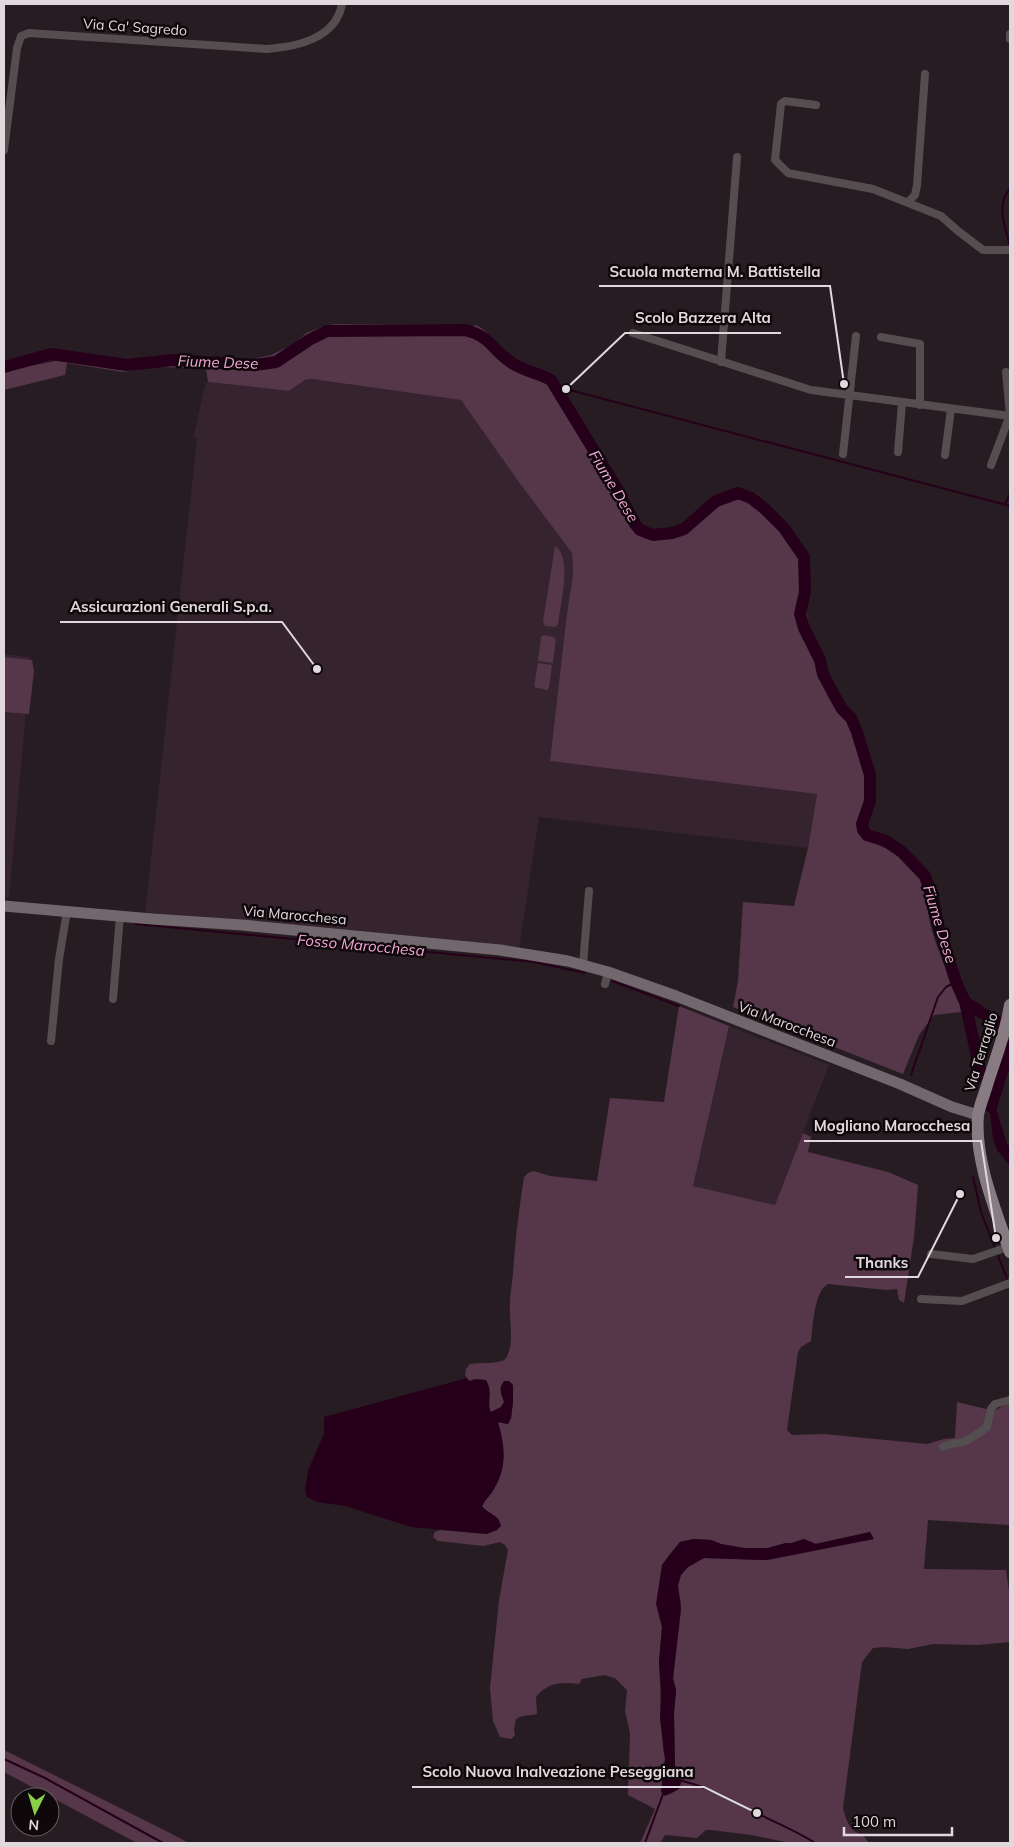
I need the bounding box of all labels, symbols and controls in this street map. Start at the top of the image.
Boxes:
street label: Via Ca' Sagredo [82,14,188,40]
callout: Scuola materna M. Battistella [599,256,830,286]
text: Scuola materna M. Battistella [609,262,821,281]
callout: Scolo Bazzera Alta [625,303,781,333]
text: Scolo Bazzera Alta [635,308,771,327]
water label: Fiume Dese [177,351,259,373]
water label: Fiume Dese [585,446,643,526]
callout: Assicurazioni Generali S.p.a. [60,592,282,622]
text: Assicurazioni Generali S.p.a. [70,597,272,616]
water label: Fiume Dese [919,883,961,965]
street label: Via Marocchesa [243,902,347,928]
water label: Fosso Marocchesa [296,930,426,960]
street label: Via Marocchesa [735,997,839,1051]
street label: Via Terraglio [960,1010,1002,1094]
callout: Mogliano Marocchesa [804,1111,981,1141]
text: Mogliano Marocchesa [814,1116,970,1135]
callout: Thanks [845,1247,918,1277]
text: Thanks [856,1253,908,1272]
callout: Scolo Nuova Inalveazione Peseggiana [412,1757,704,1787]
text: Scolo Nuova Inalveazione Peseggiana [422,1762,694,1781]
north arrow [10,1787,60,1837]
scale bar [844,1804,952,1836]
text: 100 m [852,1812,896,1831]
text: N [28,1816,40,1834]

